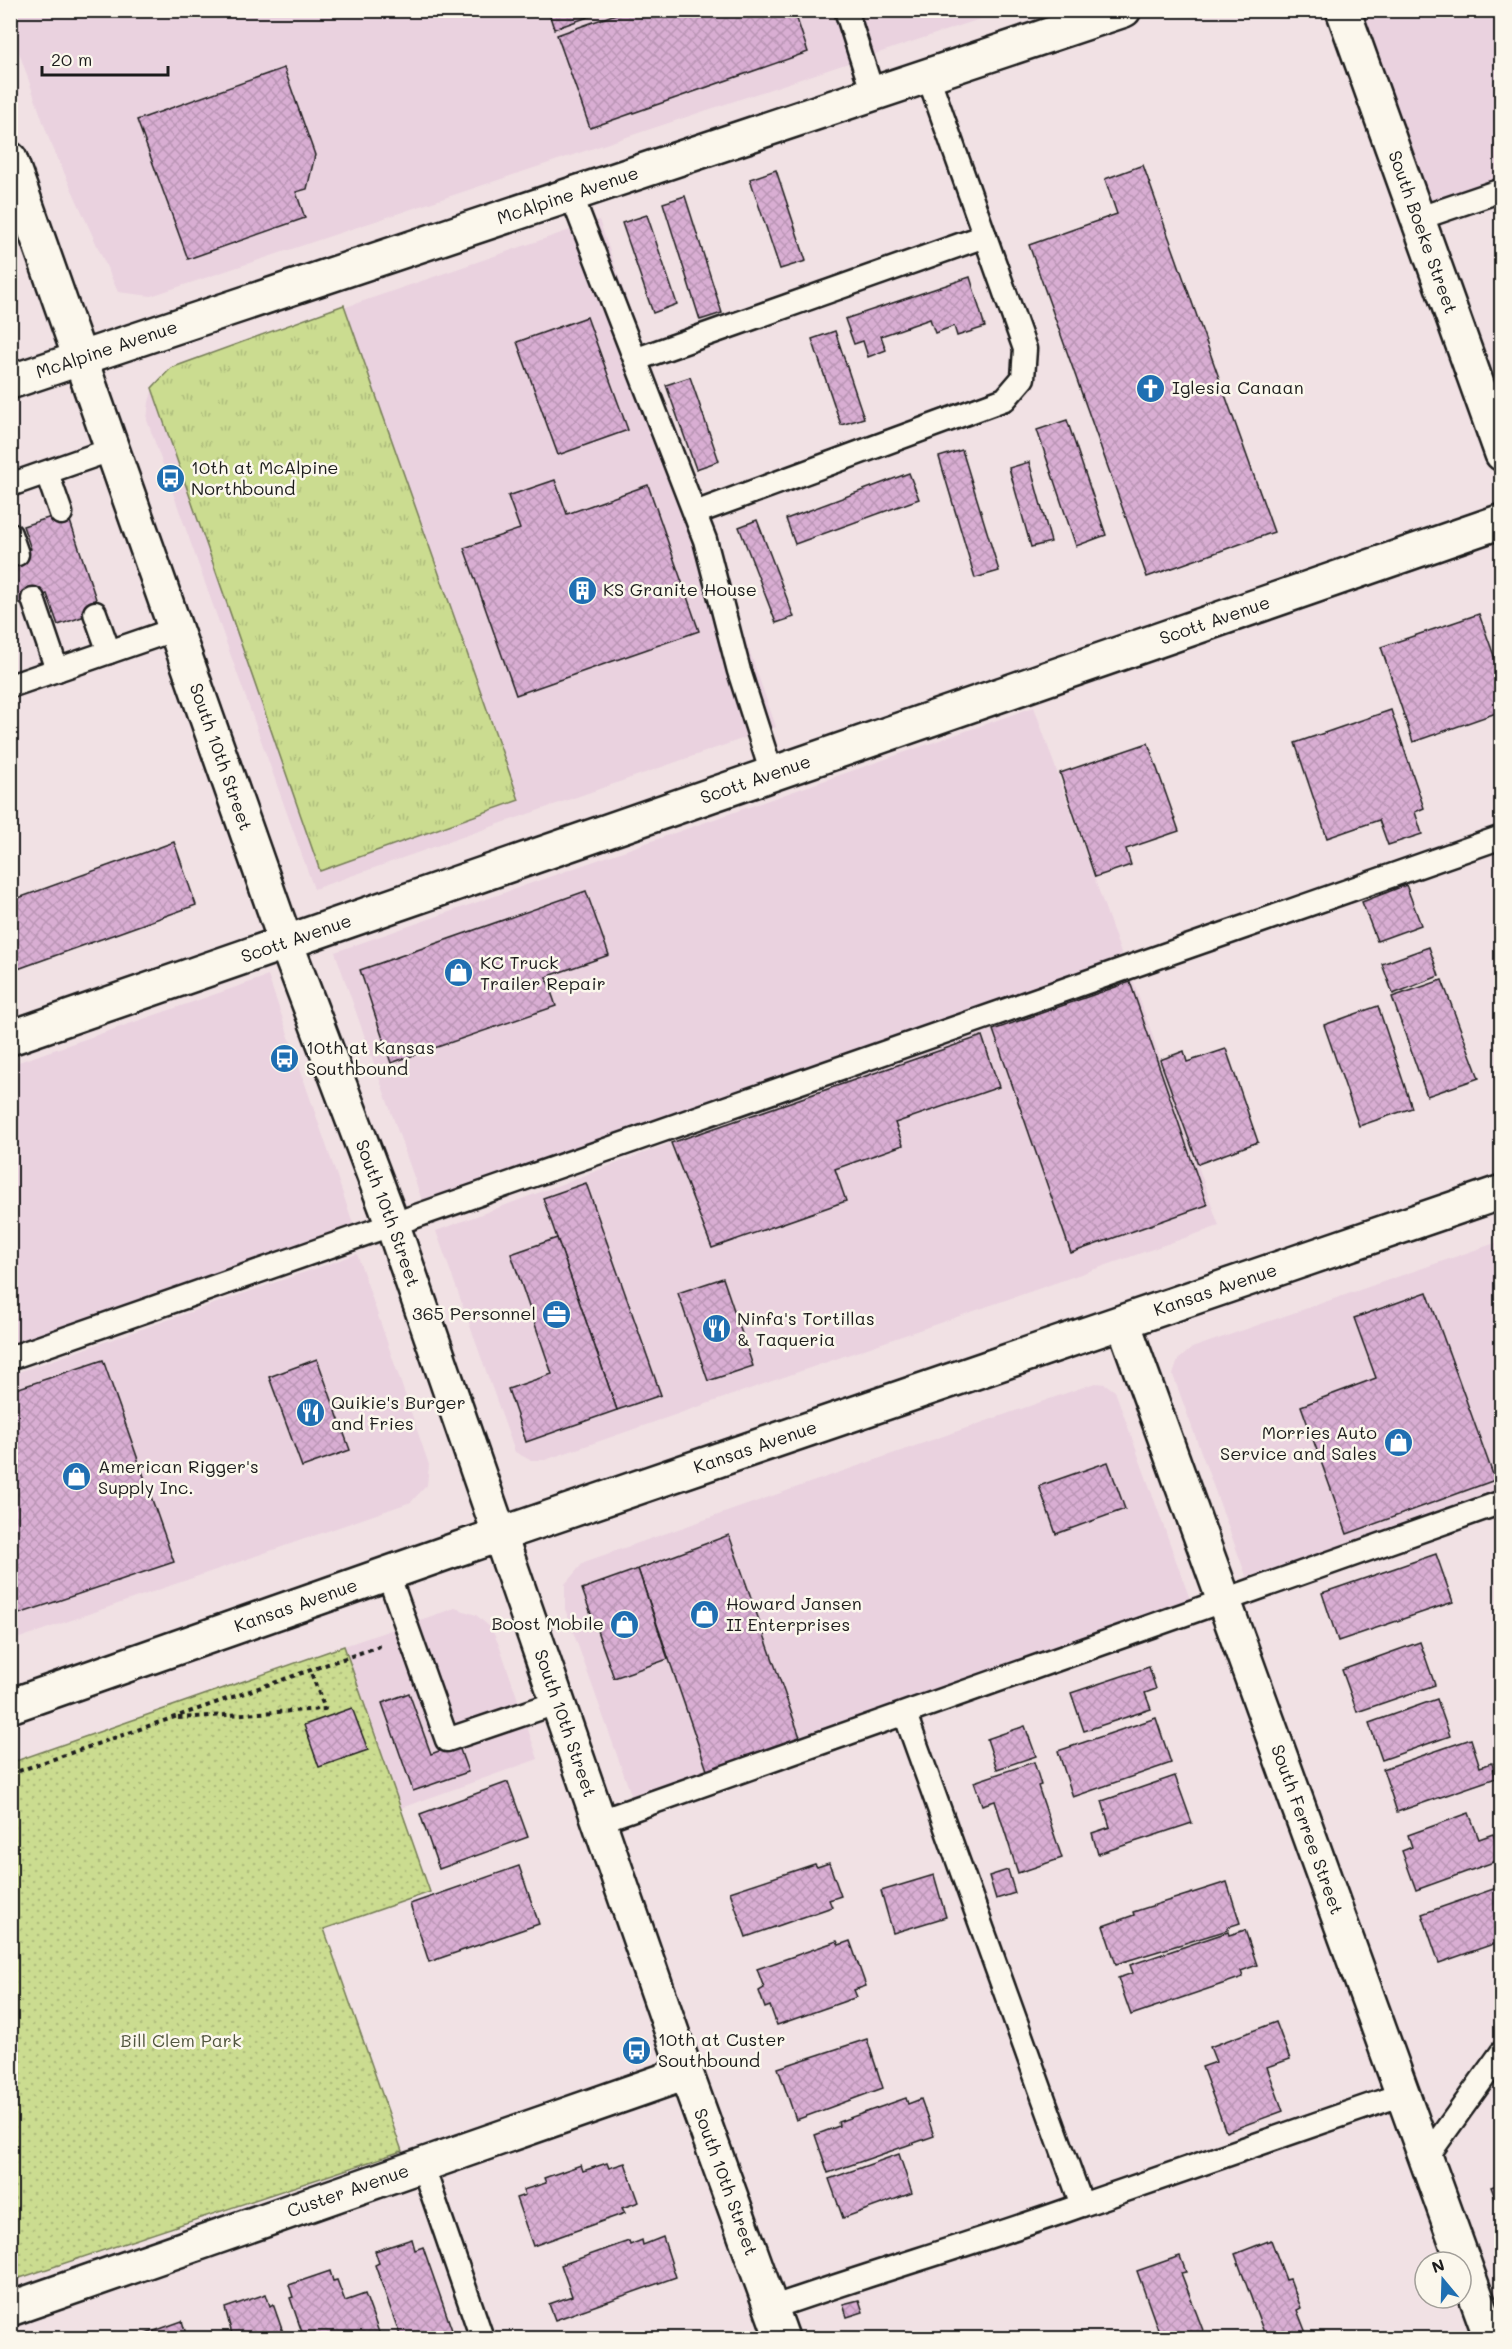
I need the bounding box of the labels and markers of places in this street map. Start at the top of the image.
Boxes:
church icon: Iglesia Canaan [1135,372,1167,404]
place label: Iglesia Canaan [1172,375,1304,399]
place label: 10th at McAlpine Northbound [191,455,339,500]
bus stop icon: 10th at McAlpine Northbound [154,462,186,494]
building icon: KS Granite House [566,574,598,606]
place label: KS Granite House [603,577,757,601]
place label: KC Truck Trailer Repair [480,950,606,995]
shop icon: KC Truck Trailer Repair [443,957,475,989]
place label: 10th at Kansas Southbound [306,1035,435,1080]
bus stop icon: 10th at Kansas Southbound [269,1042,301,1074]
office icon: 365 Personnel [541,1298,573,1330]
place label: 365 Personnel [412,1301,536,1325]
place label: Ninfa's Tortillas & Taqueria [737,1306,875,1351]
restaurant icon: Ninfa's Tortillas & Taqueria [700,1313,732,1345]
place label: Quikie's Burger and Fries [331,1390,466,1435]
restaurant icon: Quikie's Burger and Fries [294,1397,326,1429]
place label: Morries Auto Service and Sales [1220,1420,1377,1465]
shop icon: Morries Auto Service and Sales [1382,1427,1414,1459]
place label: American Rigger's Supply Inc. [98,1454,259,1499]
shop icon: American Rigger's Supply Inc. [61,1461,93,1493]
place label: Howard Jansen II Enterprises [726,1591,862,1636]
shop icon: Howard Jansen II Enterprises [689,1598,721,1630]
shop icon: Boost Mobile [609,1608,641,1640]
place label: Boost Mobile [491,1611,604,1635]
place label: 10th at Custer Southbound [658,2027,785,2072]
bus stop icon: 10th at Custer Southbound [621,2034,653,2066]

